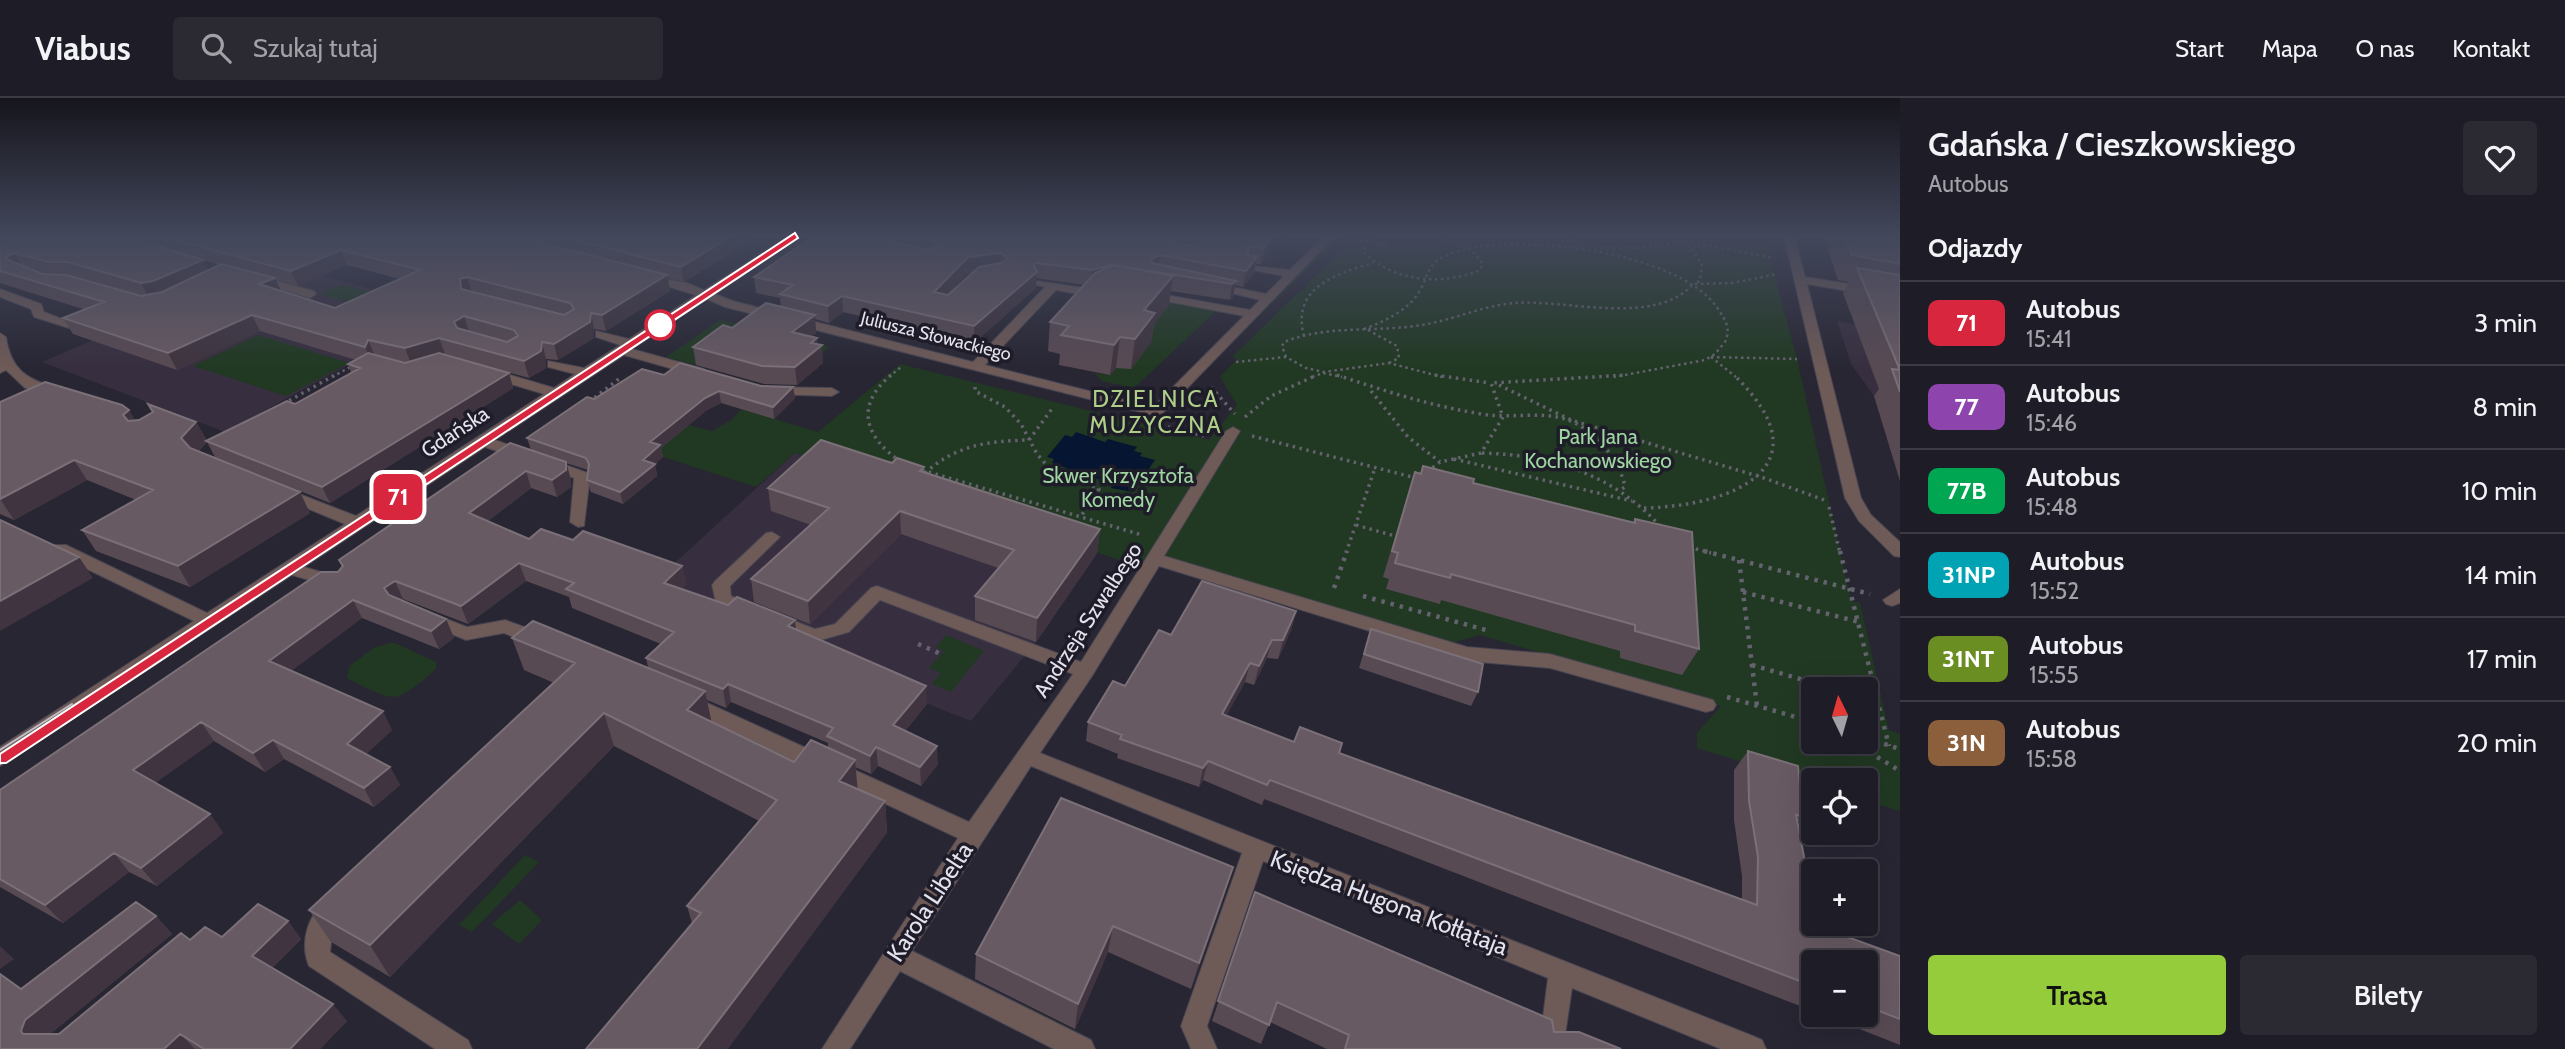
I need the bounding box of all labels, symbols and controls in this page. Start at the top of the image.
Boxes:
search box [173,17,663,80]
text: Viabus [35,28,131,68]
icon: search [197,29,235,67]
text: Szukaj tutaj [253,32,378,64]
text: Start [2175,34,2224,63]
text: Mapa [2262,34,2318,63]
text: O nas [2356,34,2414,63]
text: Kontakt [2452,34,2530,63]
button: heart [2463,121,2537,195]
text: Gdańska / Cieszkowskiego [1928,124,2296,164]
text: Autobus [1928,170,2009,198]
text: Odjazdy [1928,232,2023,264]
text: Autobus [2026,293,2120,325]
street label: Juliusza Słowackiego [858,306,1014,365]
text: 3 min [2474,307,2537,339]
text: 71 [1956,308,1977,337]
unlabelled marker [645,310,675,340]
text: 15:41 [2026,325,2072,353]
text: Autobus [2026,377,2120,409]
district label: DZIELNICA MUZYCZNA [1089,385,1223,439]
text: 8 min [2473,391,2537,423]
text: 77 [1954,392,1979,421]
street label: Gdańska [416,401,493,463]
text: 15:46 [2026,409,2077,437]
park label: Park Jana Kochanowskiego [1524,424,1672,473]
text: Autobus [2026,461,2120,493]
park label: Skwer Krzysztofa Komedy [1042,463,1194,512]
line badge: 71 [366,474,430,520]
text: 10 min [2462,475,2537,507]
text: 77B [1947,476,1986,505]
text: 71 [387,482,409,511]
text: 15:48 [2026,493,2078,521]
street label: Andrzeja Szwalbego [1028,538,1148,702]
text: Autobus [2030,545,2124,577]
text: 14 min [2465,559,2537,591]
text: 31NP [1942,560,1995,589]
text: 15:52 [2030,577,2079,605]
text: Autobus [2029,629,2123,661]
text: 17 min [2467,643,2537,675]
text: 31NT [1942,644,1994,673]
text: 15:55 [2029,661,2079,689]
north arrow [1801,677,1878,754]
map controls [1801,677,1878,1027]
text: Autobus [2026,713,2120,745]
text: 20 min [2457,727,2537,759]
text: 31N [1947,728,1986,757]
text: 15:58 [2026,745,2077,773]
button: locate [1801,768,1878,845]
street label: Karola Libelta [880,836,979,967]
street label: Księdza Hugona Kołłątaja [1266,844,1513,961]
button: + [1801,859,1878,936]
button: − [1801,950,1878,1027]
button: Trasa [1928,955,2226,1035]
button: Bilety [2240,955,2537,1035]

